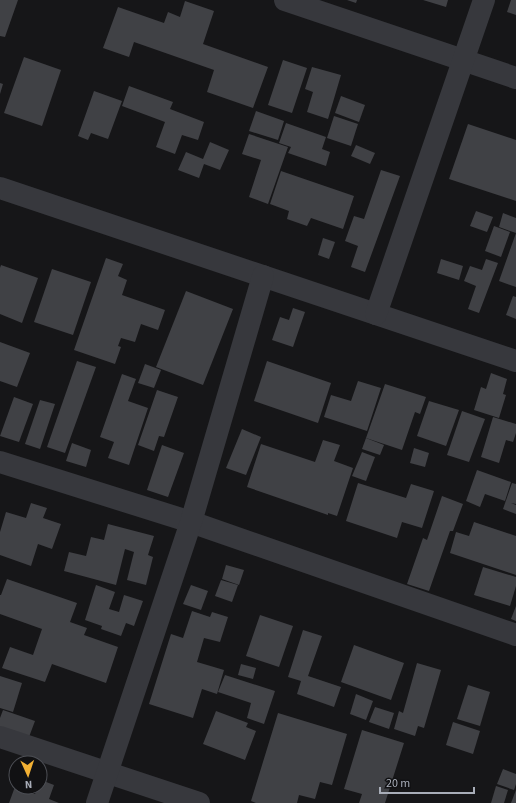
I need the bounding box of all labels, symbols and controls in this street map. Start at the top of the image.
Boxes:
north arrow [8,755,48,795]
scale bar [380,769,474,795]
text: 20 m [386,775,410,792]
text: N [24,777,33,792]

